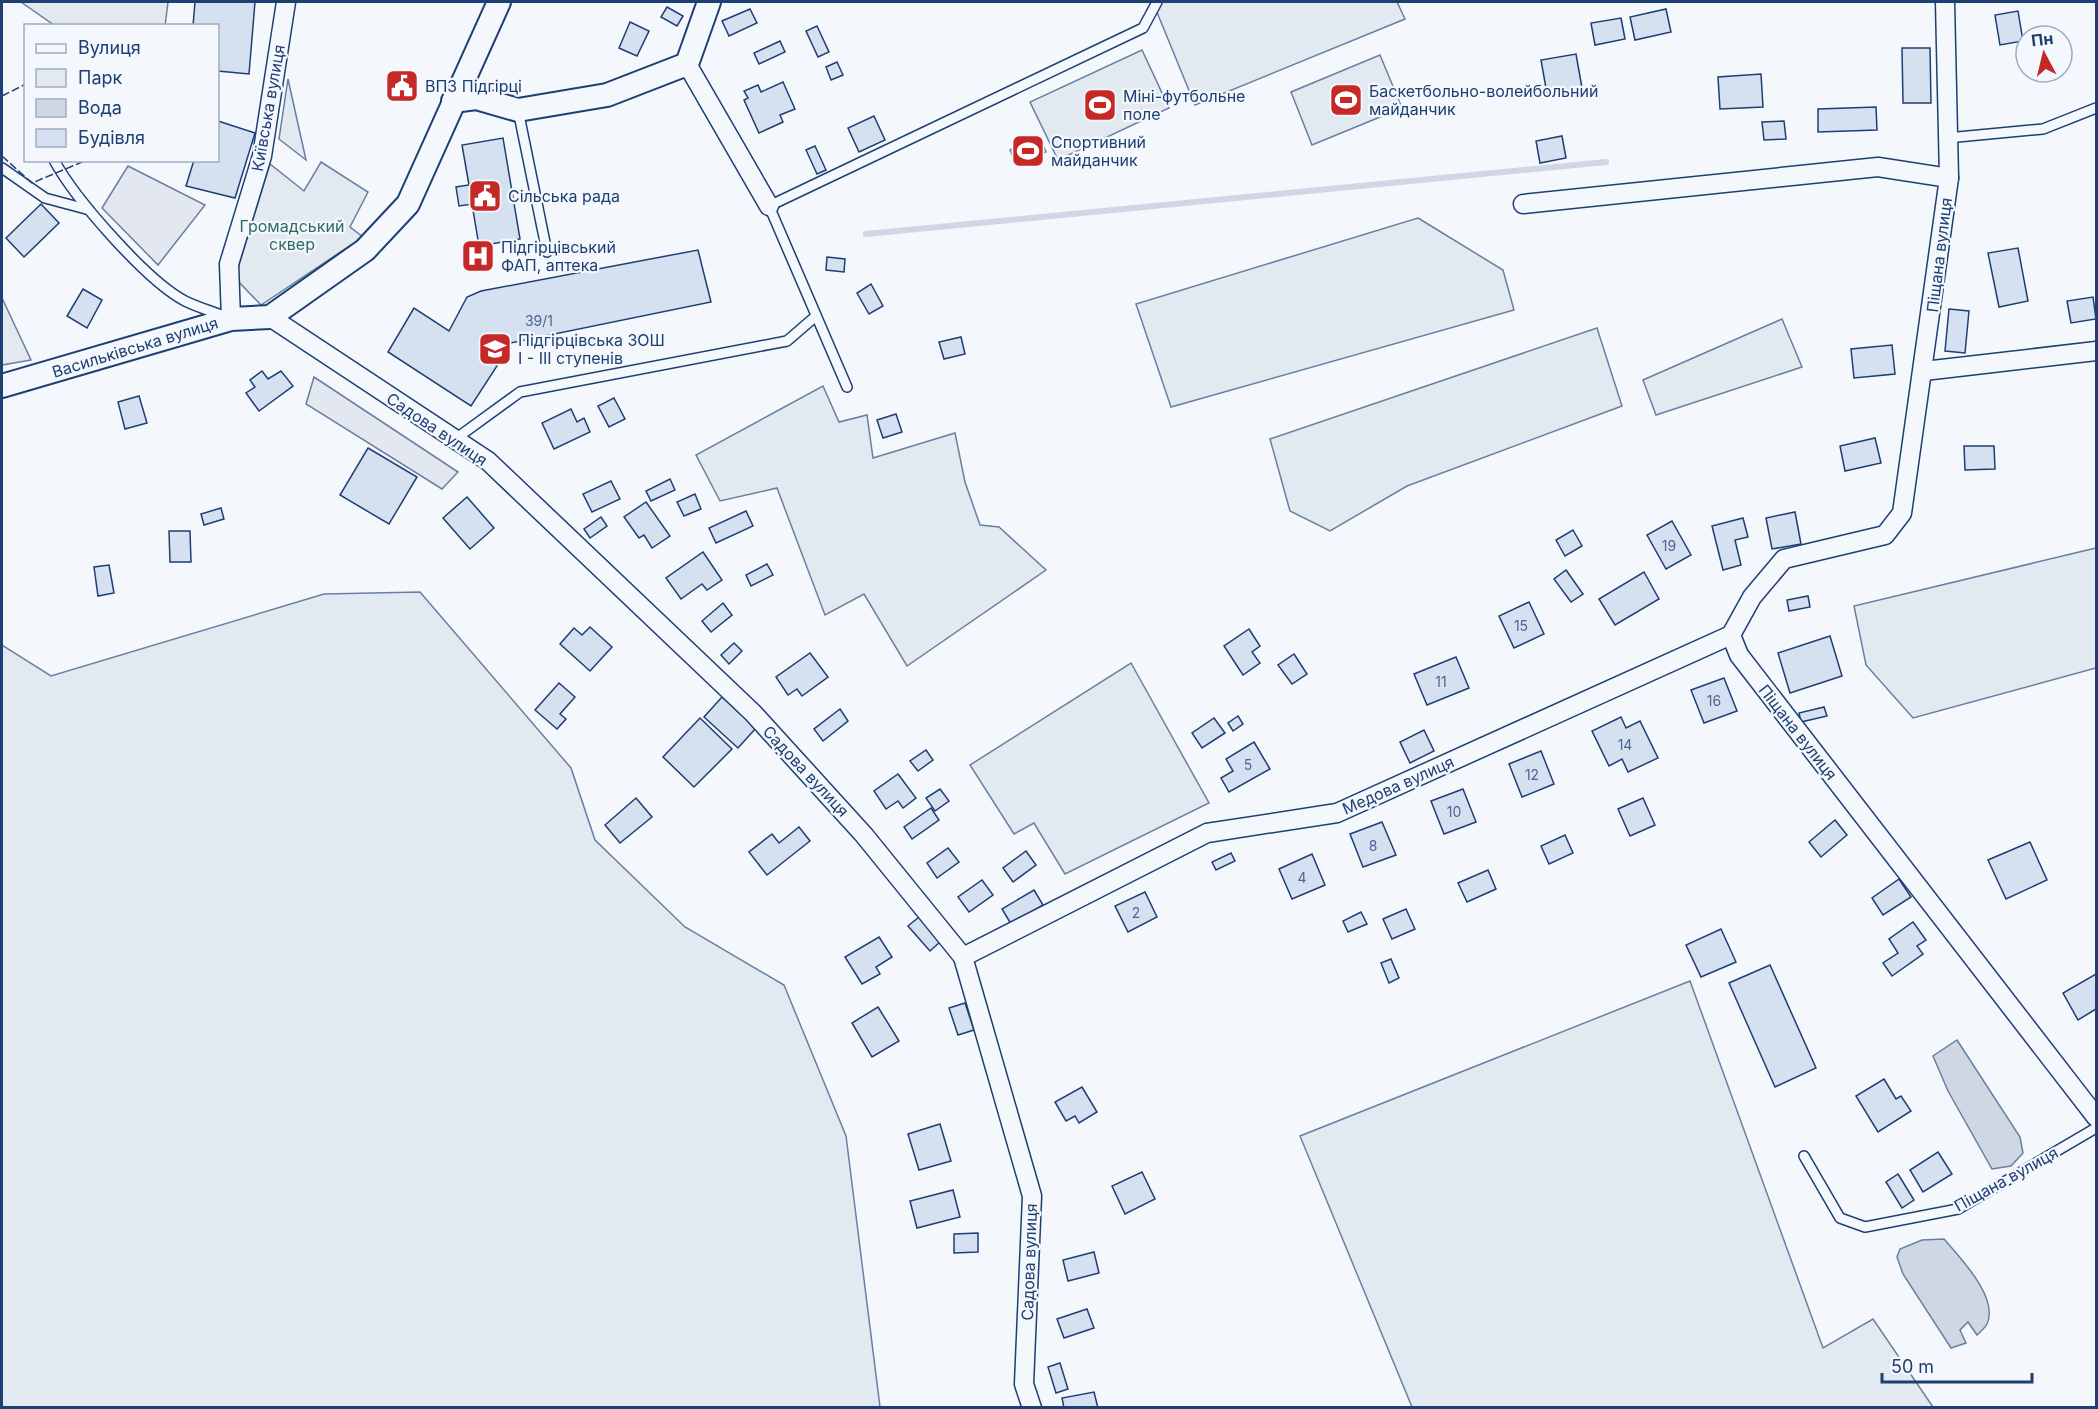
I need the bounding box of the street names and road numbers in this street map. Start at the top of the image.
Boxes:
street label: Київська вулиця [247,43,289,173]
street label: Піщана вулиця [1922,196,1956,314]
street label: Васильківська вулиця [50,312,220,382]
street label: Садова вулиця [383,388,491,470]
street label: Піщана вулиця [1755,680,1841,784]
street label: Садова вулиця [759,721,853,821]
street label: Медова вулиця [1339,751,1457,819]
street label: Піщана вулиця [1951,1142,2061,1216]
street label: Садова вулиця [1017,1203,1041,1321]

